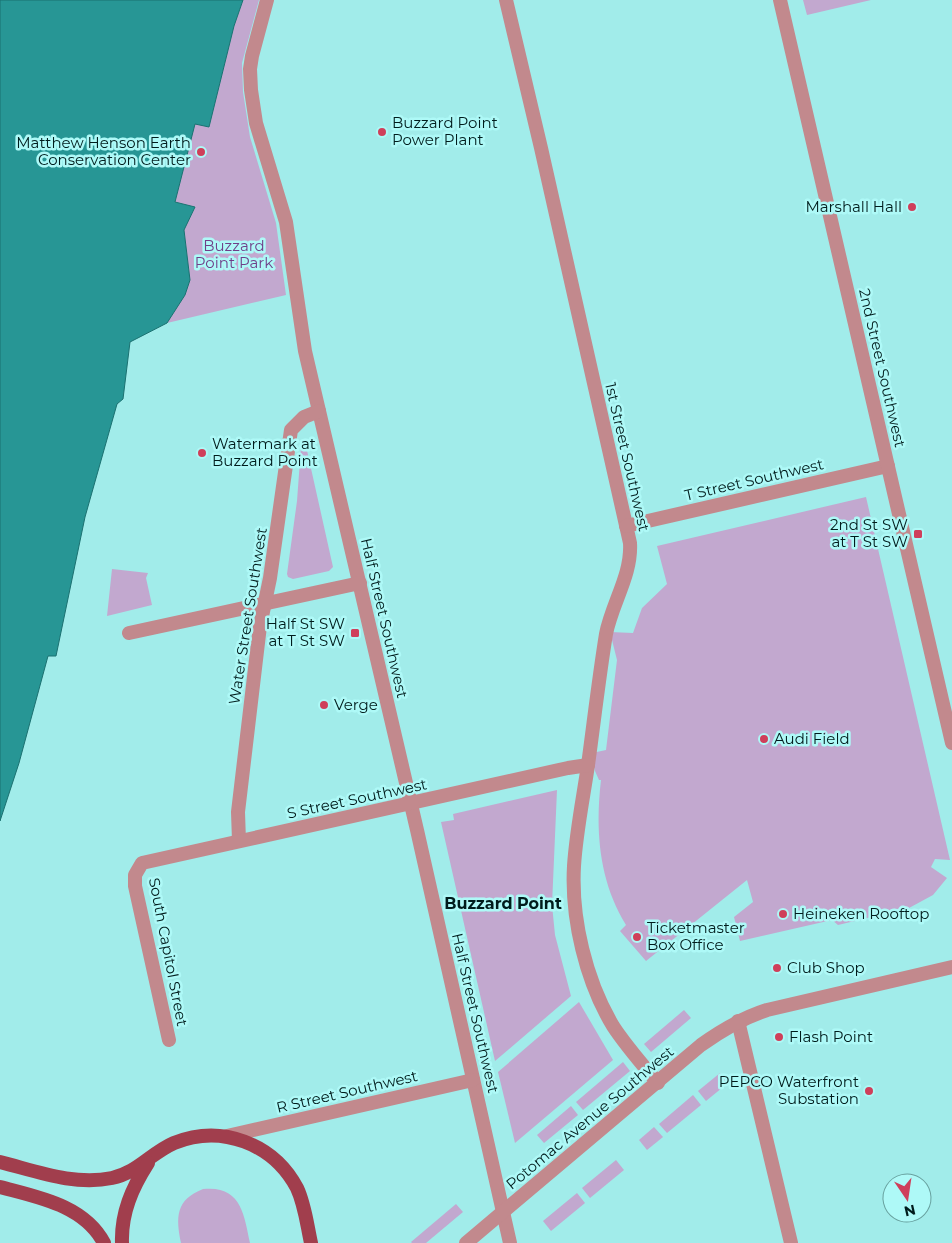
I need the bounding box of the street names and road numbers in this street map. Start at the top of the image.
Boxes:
street label: 2nd Street Southwest [855,287,910,449]
street label: 1st Street Southwest [601,381,654,533]
street label: T Street Southwest [683,454,825,505]
street label: Water Street Southwest [224,526,271,706]
street label: Half Street Southwest [357,536,412,700]
street label: S Street Southwest [285,774,429,823]
street label: South Capitol Street [145,876,192,1028]
street label: Half Street Southwest [448,931,503,1095]
street label: Potomac Avenue Southwest [502,1042,677,1193]
street label: R Street Southwest [274,1066,419,1117]

